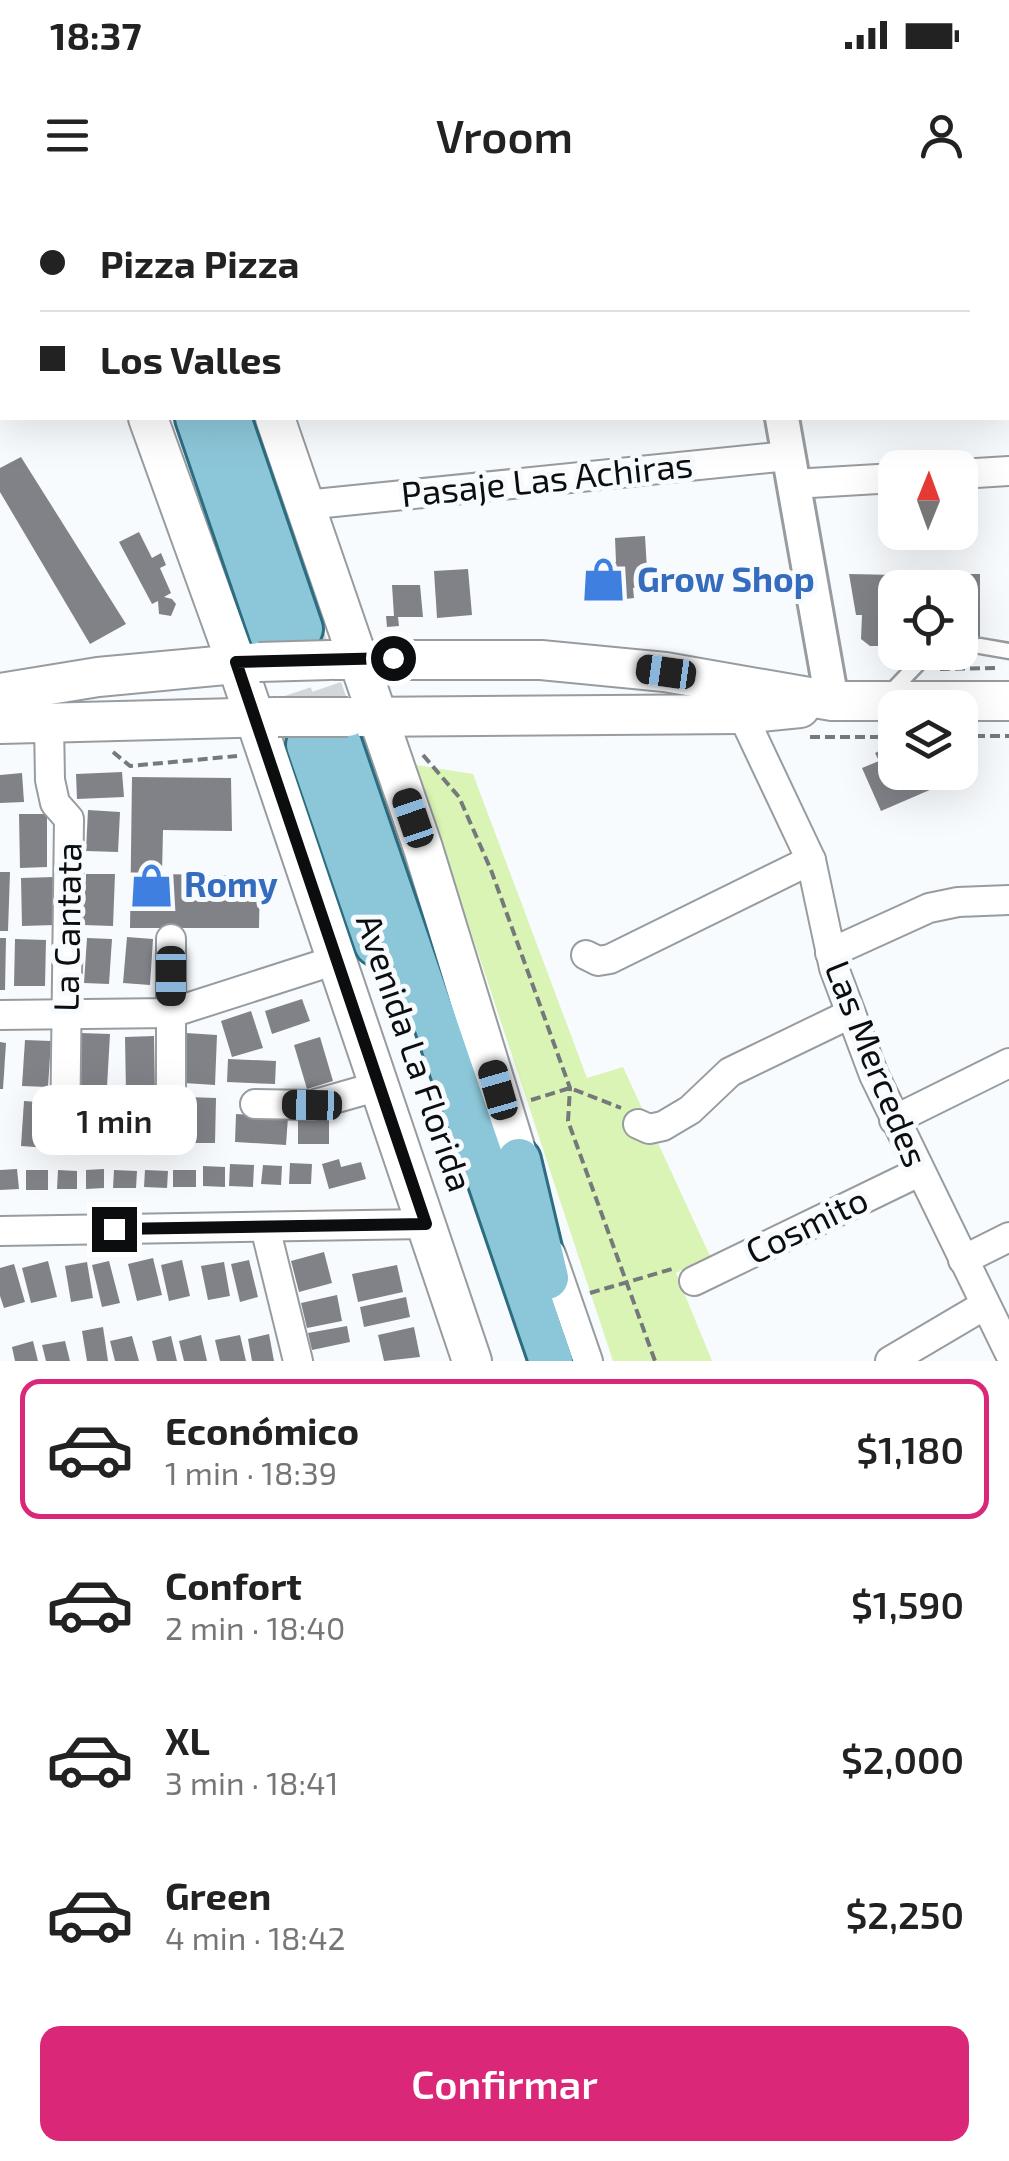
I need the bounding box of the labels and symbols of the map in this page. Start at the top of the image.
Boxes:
street label: Pasaje Las Achiras [399,442,695,514]
north arrow [878,450,978,550]
shop icon: Grow Shop [580,556,628,604]
place label: Grow Shop [637,557,815,599]
route start [371,636,416,681]
car [634,653,698,691]
car [389,785,437,851]
street label: La Cantata [44,842,88,1012]
shop icon: Romy [127,861,175,909]
place label: Romy [184,862,278,905]
street label: Avenida La Florida [349,908,483,1196]
car [156,946,186,1006]
street label: Las Mercedes [818,954,938,1172]
car [475,1057,521,1123]
callout: 1 min [32,1084,196,1154]
car [282,1089,342,1121]
street label: Cosmito [738,1177,874,1272]
route end [92,1207,137,1252]

